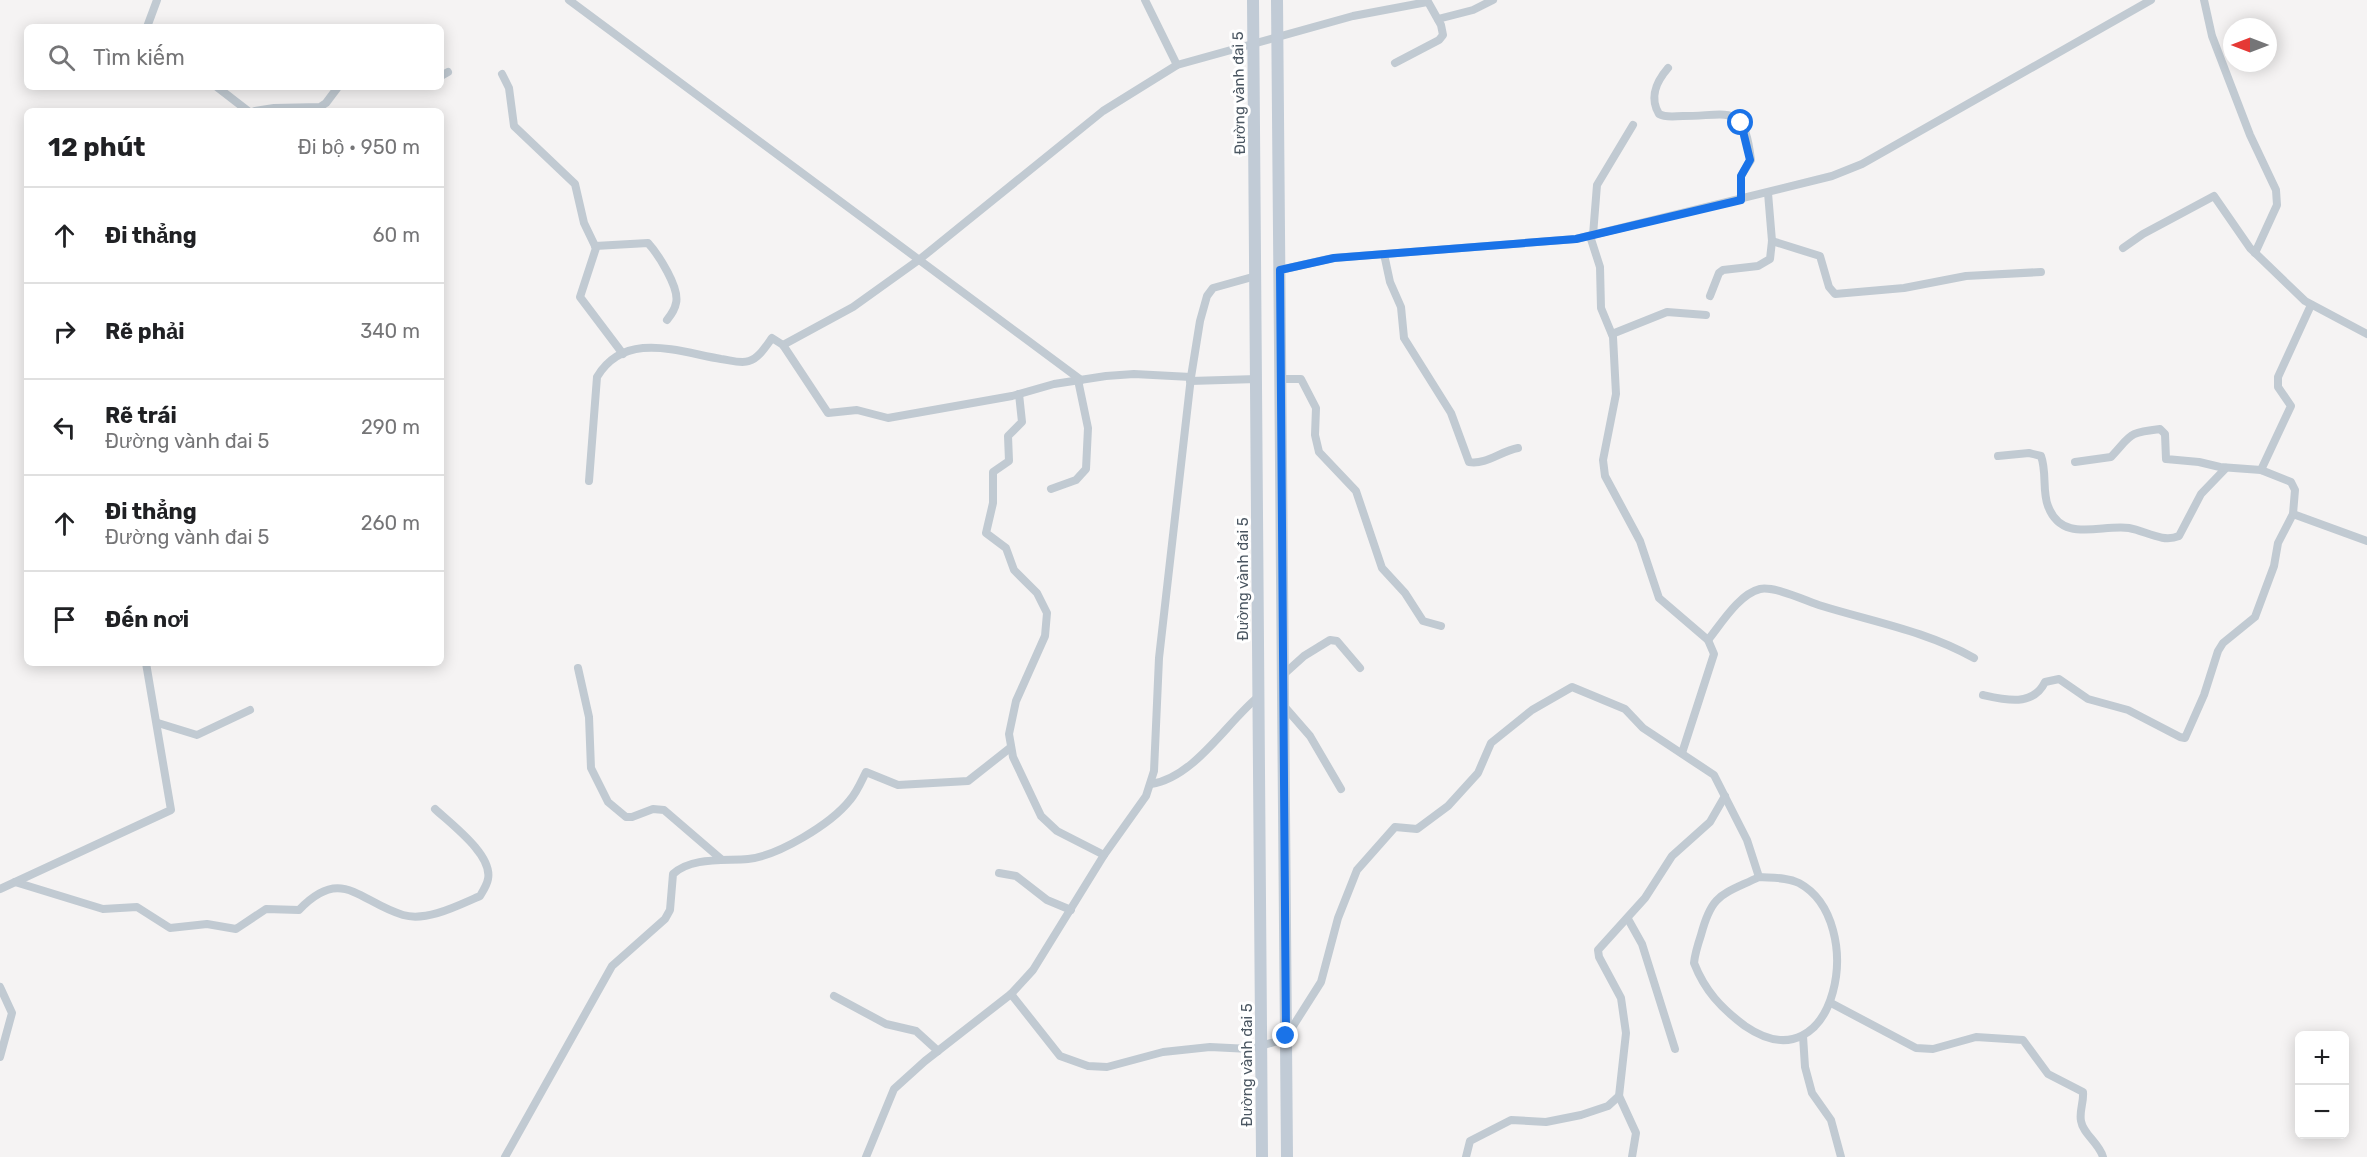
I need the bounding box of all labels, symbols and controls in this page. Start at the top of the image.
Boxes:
north arrow [2223,18,2277,72]
search box [24,24,444,90]
street label: Đường vành đai 5 [1229,31,1249,155]
icon: search [45,41,78,74]
text: Tìm kiếm [93,44,185,71]
route start [1727,109,1753,135]
text: 12 phút [48,132,145,163]
text: Đi bộ · 950 m [298,135,420,159]
icon: ahead [48,219,81,252]
text: Đi thẳng [105,222,197,249]
text: 60 m [373,223,420,247]
icon: right [48,315,81,348]
text: Rẽ phải [105,318,185,345]
text: 340 m [360,319,420,343]
text: Rẽ trái [105,402,177,429]
icon: left [48,411,81,444]
text: 290 m [361,415,420,439]
text: Đường vành đai 5 [105,429,269,453]
text: Đi thẳng [105,498,197,525]
icon: ahead [48,507,81,540]
text: 260 m [361,511,420,535]
street label: Đường vành đai 5 [1234,517,1252,641]
text: Đường vành đai 5 [105,525,269,549]
icon: arrive [48,603,81,636]
text: Đến nơi [105,606,189,633]
street label: Đường vành đai 5 [1238,1003,1256,1127]
route end [1272,1022,1298,1048]
map controls [2295,1031,2349,1139]
button: + [2295,1031,2349,1085]
button: − [2295,1085,2349,1139]

